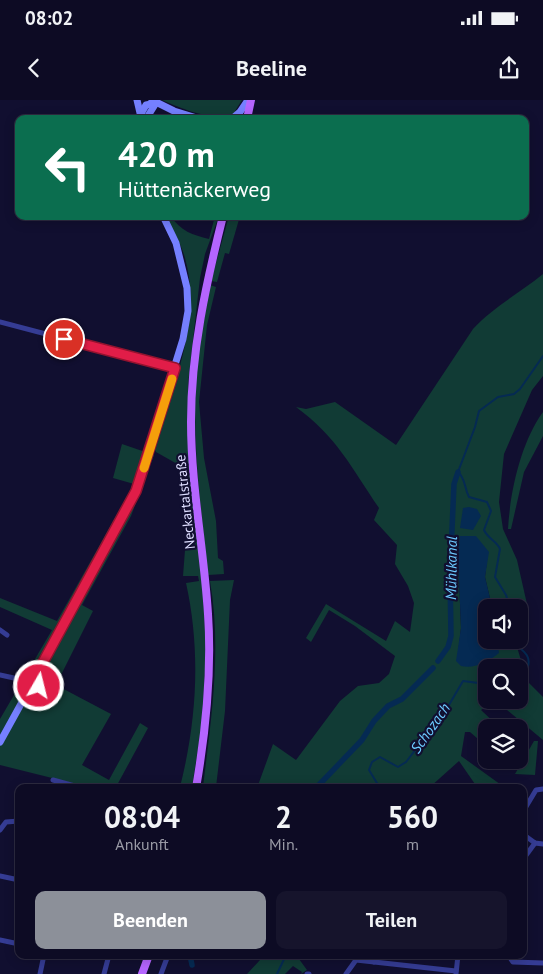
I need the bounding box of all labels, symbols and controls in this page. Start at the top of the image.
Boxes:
text: 08:02 [25,6,73,30]
icon: back [20,54,48,82]
text: Beeline [236,54,307,82]
icon: share [495,54,523,82]
text: 420 m [118,131,215,177]
icon: left [35,135,100,200]
text: Hüttenäckerweg [118,175,271,203]
pin [43,318,85,360]
icon: arrive [50,325,78,353]
street label: Neckartalstraße [171,454,199,550]
water label: Mühlkanal [441,536,461,600]
map controls [478,599,528,769]
button: sound [478,599,528,649]
position arrow [12,659,64,711]
button: search [478,659,528,709]
water label: Schozach [406,699,454,757]
button: layers [478,719,528,769]
text: 08:04 [104,797,180,836]
text: 2 [275,797,292,836]
text: 560 [387,797,438,836]
text: Ankunft [115,834,169,854]
text: Min. [269,834,298,854]
text: m [406,834,419,854]
button: Beenden [35,891,266,949]
button: Teilen [276,891,507,949]

